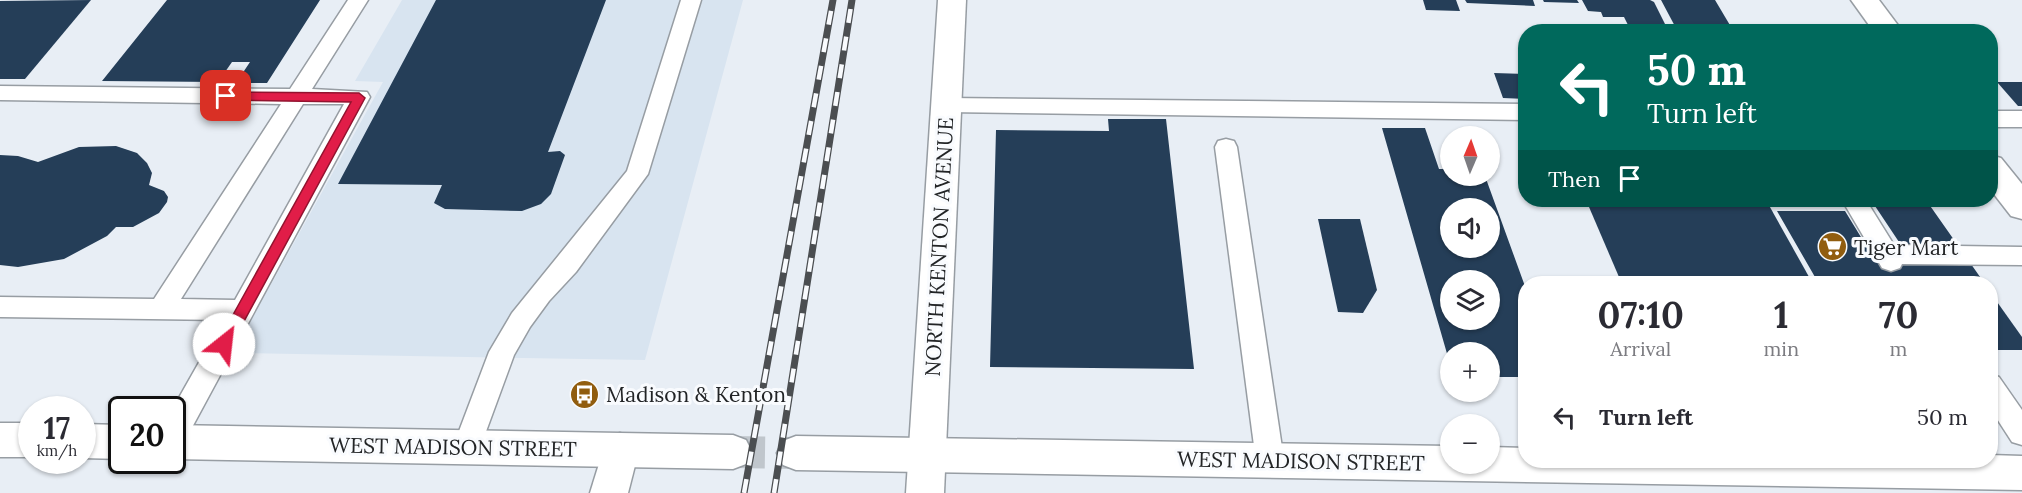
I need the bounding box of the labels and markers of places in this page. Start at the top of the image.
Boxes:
pin [200,70,251,121]
supermarket icon: Tiger Mart [1817,231,1849,263]
place label: Tiger Mart [1854,234,1959,261]
bus stop icon: Madison & Kenton [569,378,601,410]
place label: Madison & Kenton [606,381,786,408]

